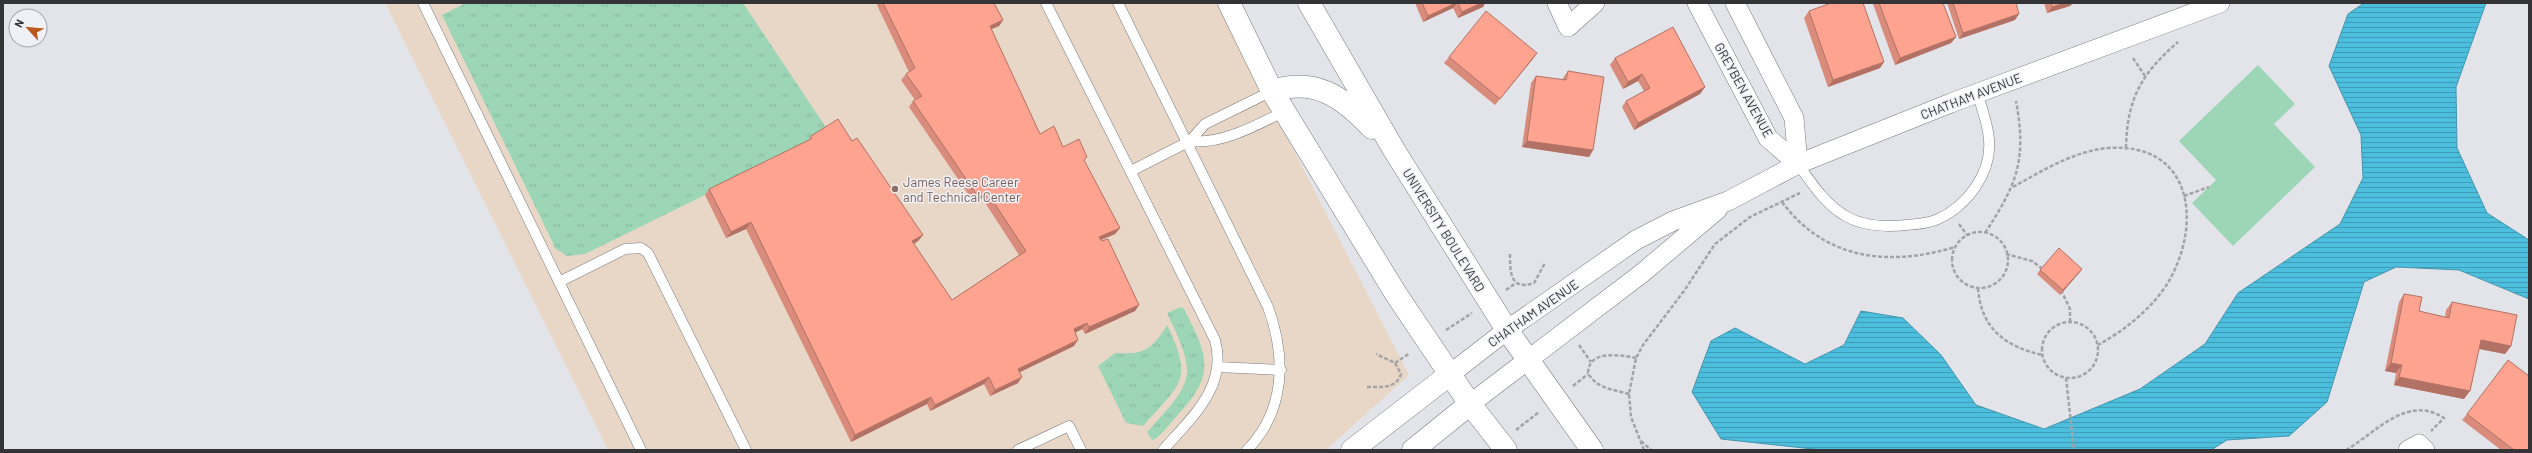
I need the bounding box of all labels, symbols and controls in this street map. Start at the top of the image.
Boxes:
north arrow [8,8,48,48]
text: N [11,17,26,29]
street label: GREYBEN AVENUE [1711,40,1777,140]
street label: CHATHAM AVENUE [1918,69,2024,123]
street label: UNIVERSITY BOULEVARD [1399,165,1489,295]
place label: James Reese Career and Technical Center [903,174,1021,205]
marker: James Reese Career and Technical Center [890,184,900,194]
street label: CHATHAM AVENUE [1485,276,1582,350]

